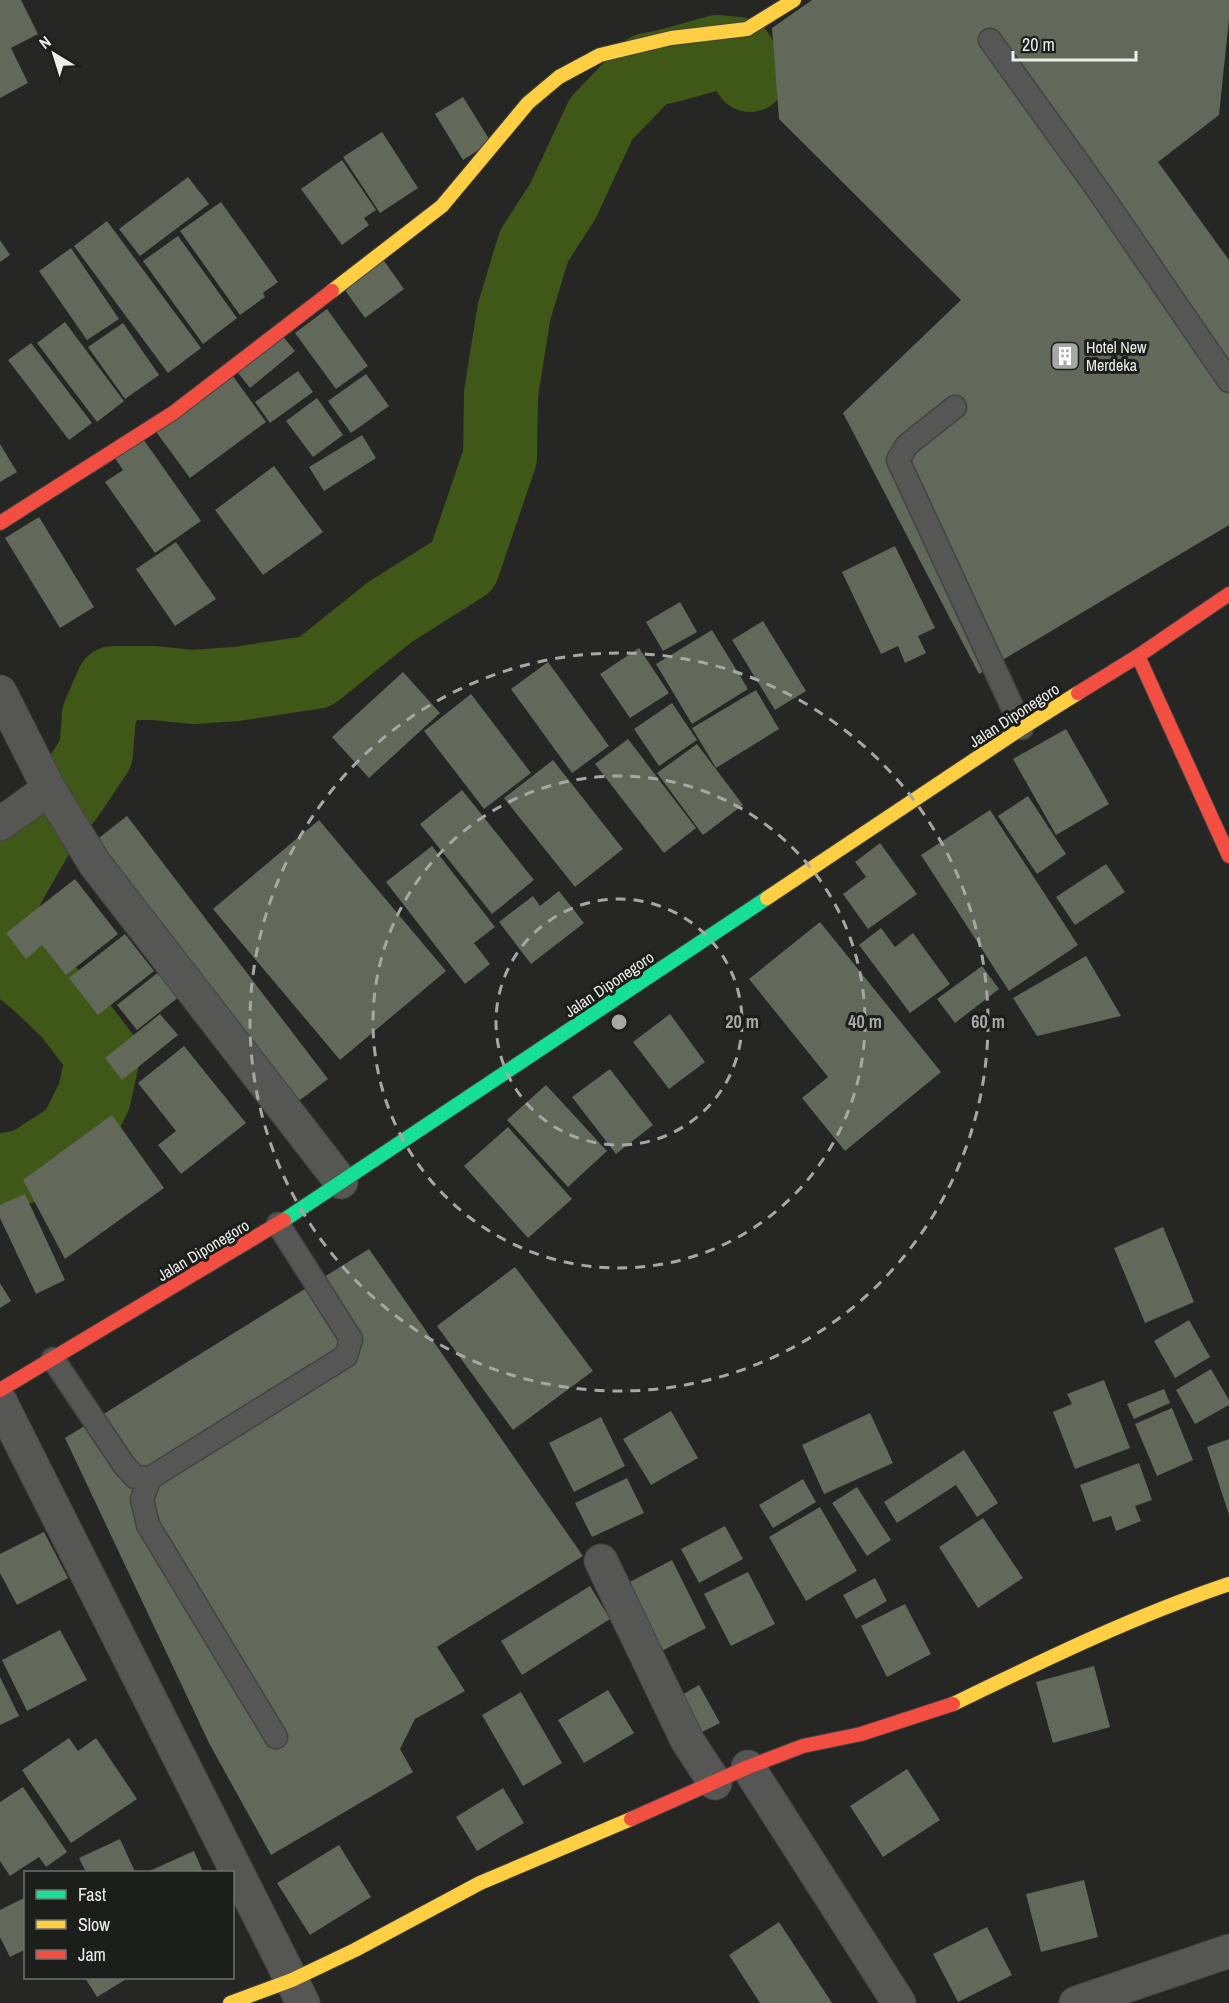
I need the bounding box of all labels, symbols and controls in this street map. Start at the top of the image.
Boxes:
north arrow [24,24,84,84]
scale bar [1013,24,1136,62]
text: N [34,31,55,54]
text: 20 m [1022,32,1055,57]
place label: Hotel New Merdeka [1086,336,1147,376]
building icon: Hotel New Merdeka [1049,340,1081,372]
street label: Jalan Diponegoro [965,678,1063,752]
street label: Jalan Diponegoro [560,946,658,1022]
text: 20 m [725,1009,759,1034]
text: 40 m [848,1009,882,1034]
text: 60 m [971,1009,1005,1034]
centre of rings [609,1012,629,1032]
street label: Jalan Diponegoro [153,1214,253,1286]
legend [24,1871,234,1979]
text: Fast [78,1882,106,1907]
text: Slow [78,1912,110,1937]
text: Jam [78,1942,106,1967]

